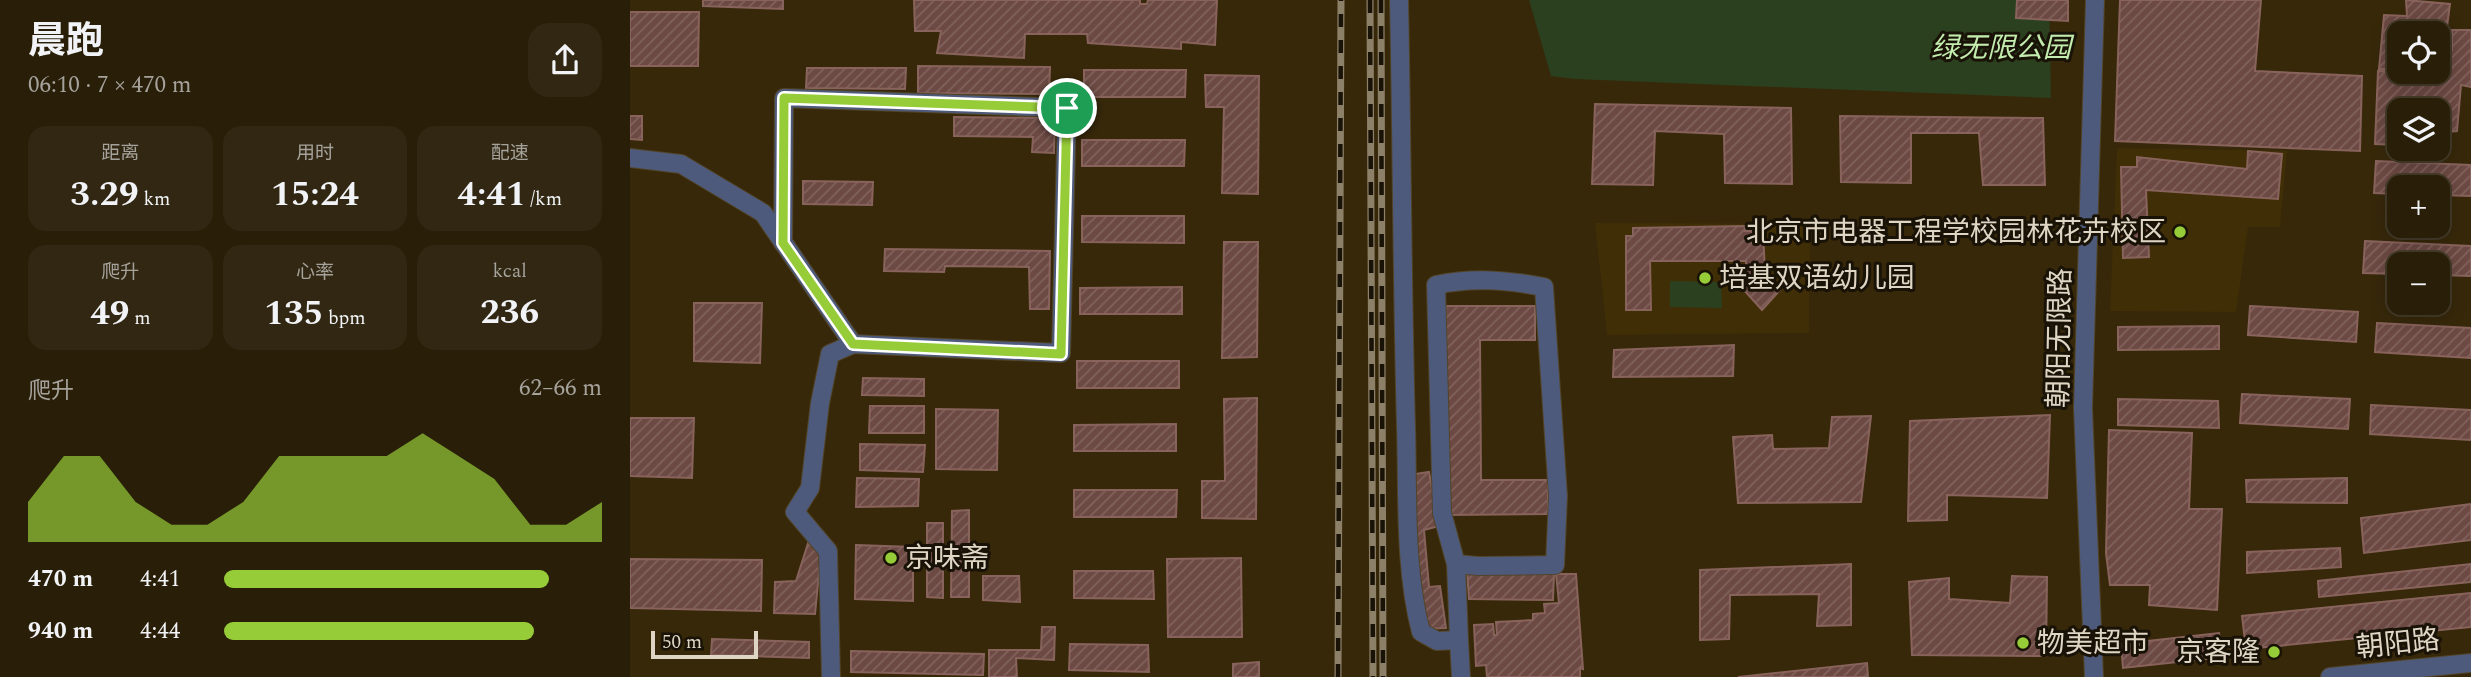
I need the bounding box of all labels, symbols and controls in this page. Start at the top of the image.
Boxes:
text: 晨跑 [28,13,104,71]
map controls [2387,21,2450,315]
button: locate [2387,21,2450,84]
button: share [528,23,602,97]
park label: 绿无限公园 [1931,27,2075,70]
text: 06:10 · 7 × 470 m [28,68,192,103]
pin [1037,78,1097,138]
icon: arrive [1048,89,1086,127]
button: layers [2387,98,2450,161]
text: 距离 [101,139,139,168]
text: 用时 [296,139,334,168]
text: 配速 [491,139,529,168]
text: 3.29 [70,168,139,221]
text: 15:24 [271,168,359,221]
text: 4:41 [457,168,526,221]
button: + [2387,175,2450,238]
text: km [139,185,170,214]
text: /km [526,185,562,214]
place label: 北京市电器工程学校园林花卉校区 [1746,211,2166,254]
marker: 北京市电器工程学校园林花卉校区 [2172,224,2188,240]
button: − [2387,252,2450,315]
text: kcal [493,257,527,286]
place label: 培基双语幼儿园 [1719,257,1915,300]
text: 爬升 [101,258,139,287]
text: 心率 [296,258,334,287]
street label: 朝阳无限路 [2037,268,2083,408]
marker: 培基双语幼儿园 [1697,270,1713,286]
text: 236 [480,286,539,339]
text: 49 [90,287,129,340]
text: 135 [264,287,323,340]
text: m [129,304,151,333]
text: bpm [323,304,366,333]
text: 62–66 m [519,371,602,406]
text: 爬升 [28,374,74,409]
place label: 京味斋 [905,537,989,580]
marker: 京味斋 [883,550,899,566]
text: 470 m [28,562,93,597]
text: 4:41 [140,562,180,597]
text: 940 m [28,614,93,649]
text: 4:44 [140,614,180,649]
street label: 朝阳路 [2354,618,2442,670]
place label: 物美超市 [2037,622,2149,665]
scale bar [651,628,758,660]
text: 50 m [662,628,702,657]
place label: 京客隆 [2176,631,2260,674]
marker: 物美超市 [2015,635,2031,651]
marker: 京客隆 [2266,644,2282,660]

